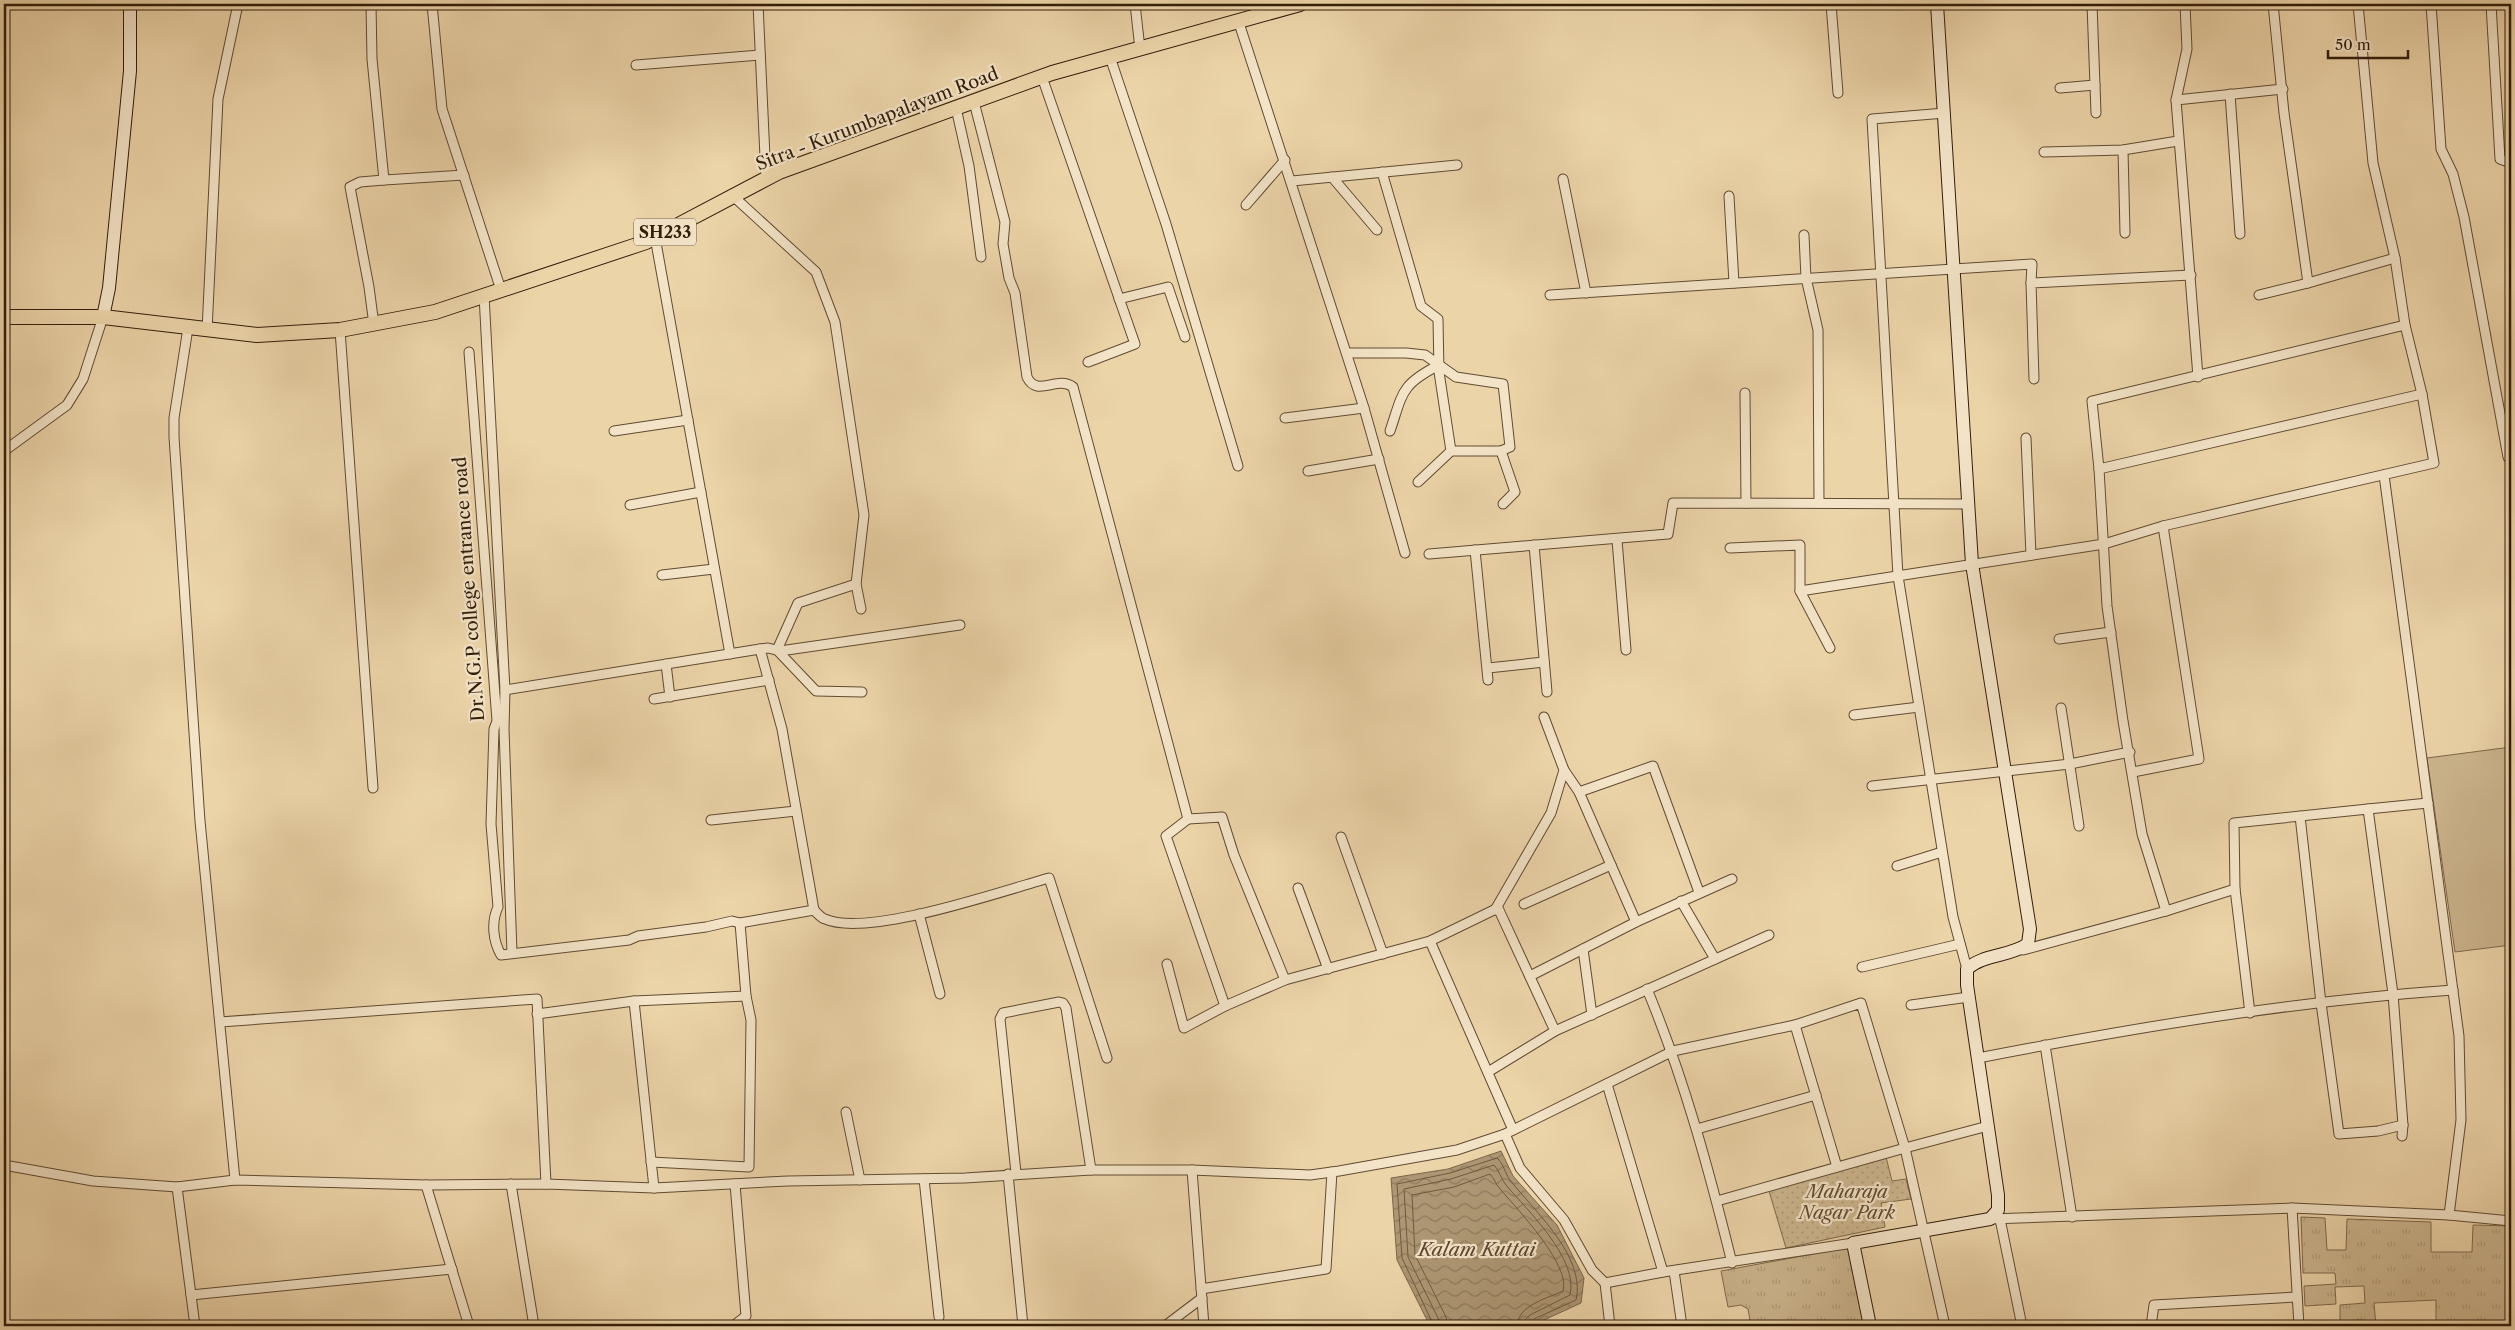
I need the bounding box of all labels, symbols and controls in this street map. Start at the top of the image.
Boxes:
scale bar [2328,28,2408,60]
text: 50 m [2335,35,2371,54]
street label: Sitra - Kurumbapalayam Road [753,62,1001,176]
road number: SH233 [634,218,696,246]
street label: Dr.N.G.P college entrance road [449,456,489,722]
park label: Maharaja Nagar Park [1797,1181,1896,1224]
water label: Kalam Kuttai [1417,1238,1537,1261]

